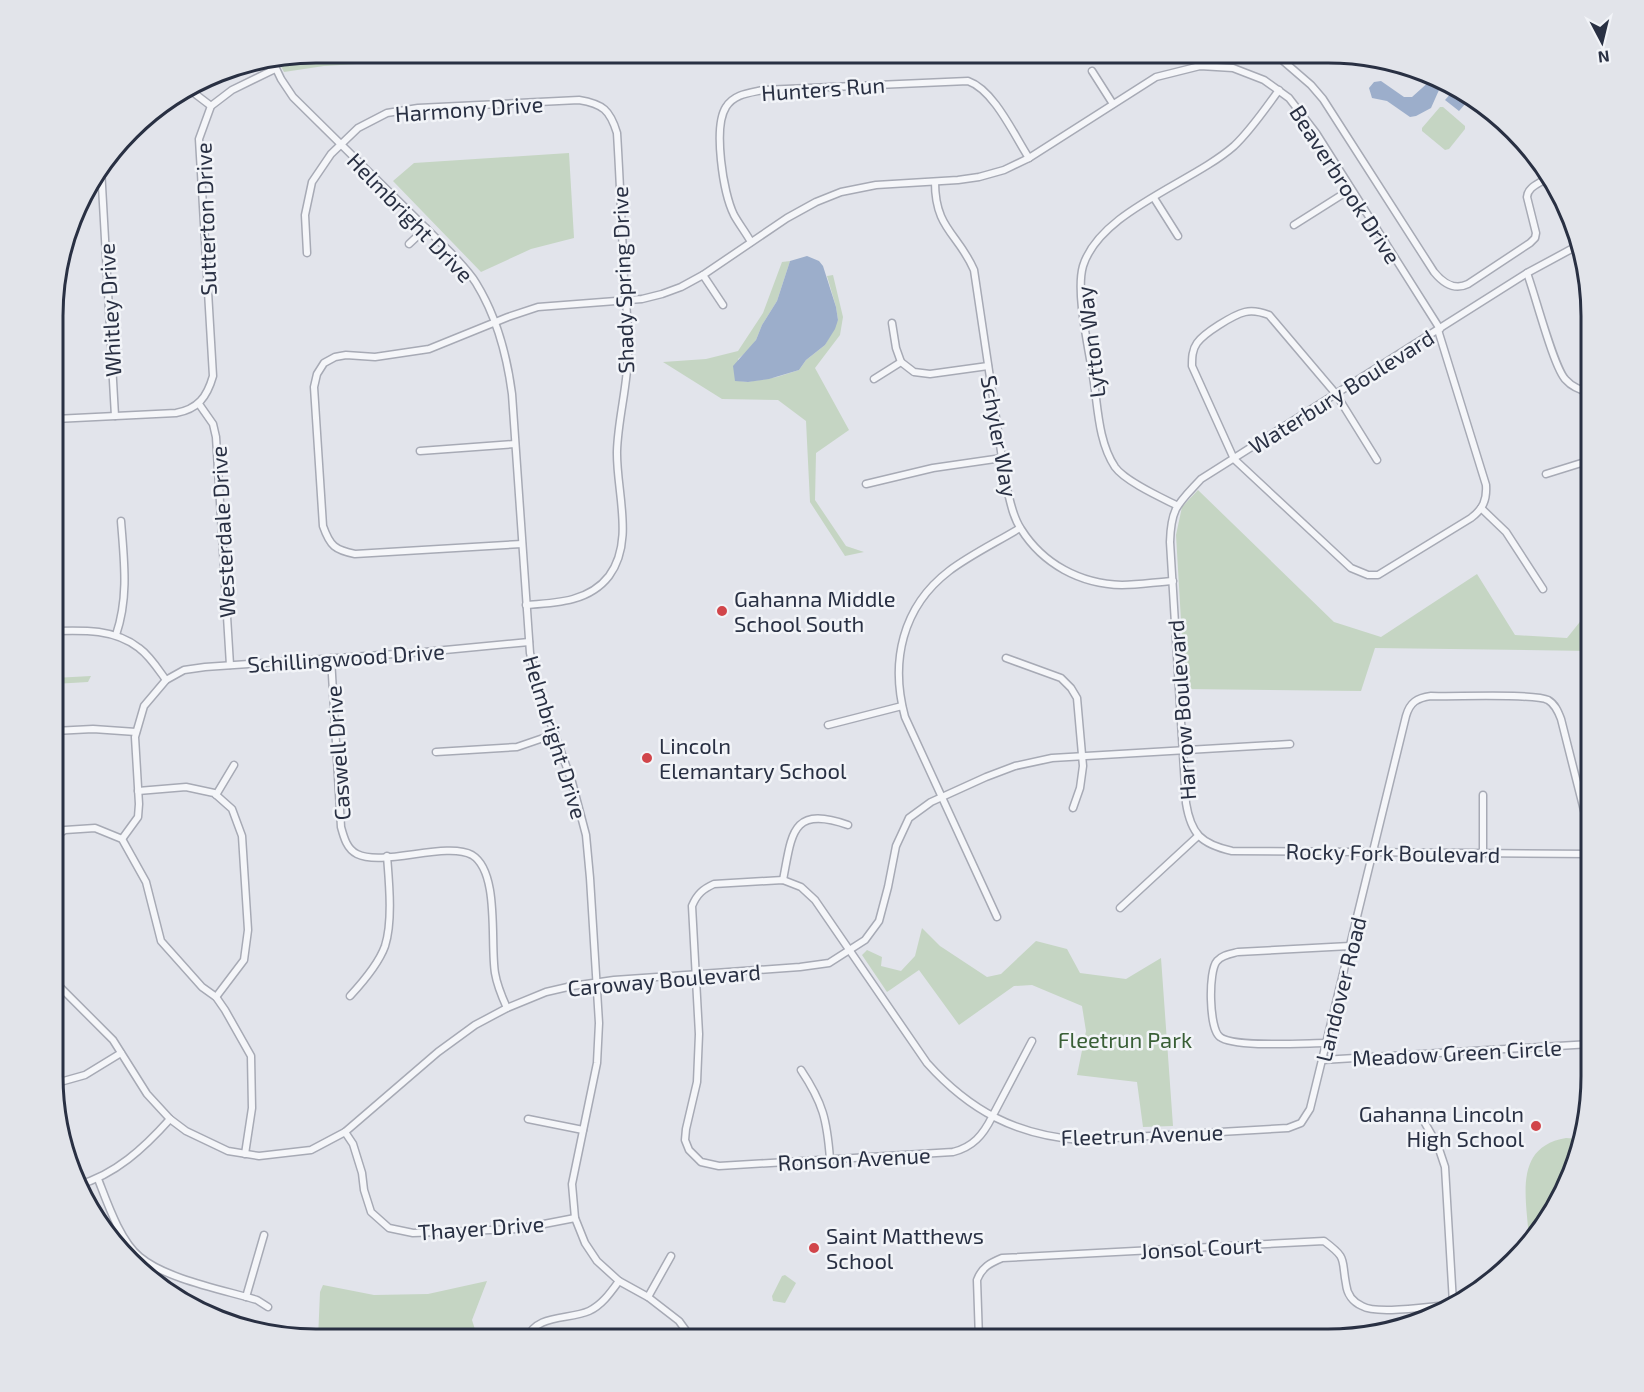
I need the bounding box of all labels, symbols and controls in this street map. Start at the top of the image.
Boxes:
north arrow [1572,12,1632,72]
text: N [1597,47,1611,68]
street label: Hunters Run [760,71,886,105]
street label: Harmony Drive [394,90,544,126]
street label: Beaverbrook Drive [1285,100,1407,268]
street label: Sutterton Drive [189,142,221,296]
street label: Helmbright Drive [343,147,479,287]
street label: Shady Spring Drive [606,186,638,374]
street label: Whitley Drive [93,242,125,378]
street label: Lytton Way [1070,284,1110,399]
street label: Waterbury Boulevard [1244,323,1438,459]
street label: Schyler Way [977,373,1024,499]
street label: Westerdale Drive [205,445,239,619]
place label: Gahanna Middle School South [734,585,896,636]
marker: Gahanna Middle School South [715,604,729,618]
street label: Harrow Boulevard [1162,619,1200,801]
street label: Schillingwood Drive [246,637,446,677]
street label: Helmbright Drive [519,652,593,822]
street label: Caswell Drive [319,685,355,821]
place label: Lincoln Elemantary School [659,732,847,783]
marker: Lincoln Elemantary School [640,751,654,765]
street label: Rocky Fork Boulevard [1286,837,1500,867]
street label: Landover Road [1309,914,1371,1064]
street label: Caroway Boulevard [566,958,762,1000]
park label: Fleetrun Park [1058,1026,1192,1052]
street label: Meadow Green Circle [1351,1034,1563,1070]
place label: Gahanna Lincoln High School [1359,1100,1524,1151]
street label: Fleetrun Avenue [1060,1118,1224,1150]
marker: Gahanna Lincoln High School [1529,1119,1543,1133]
street label: Ronson Avenue [777,1141,931,1175]
street label: Thayer Drive [417,1210,545,1244]
place label: Saint Matthews School [826,1222,984,1273]
street label: Jonsol Court [1139,1231,1263,1263]
marker: Saint Matthews School [807,1241,821,1255]

